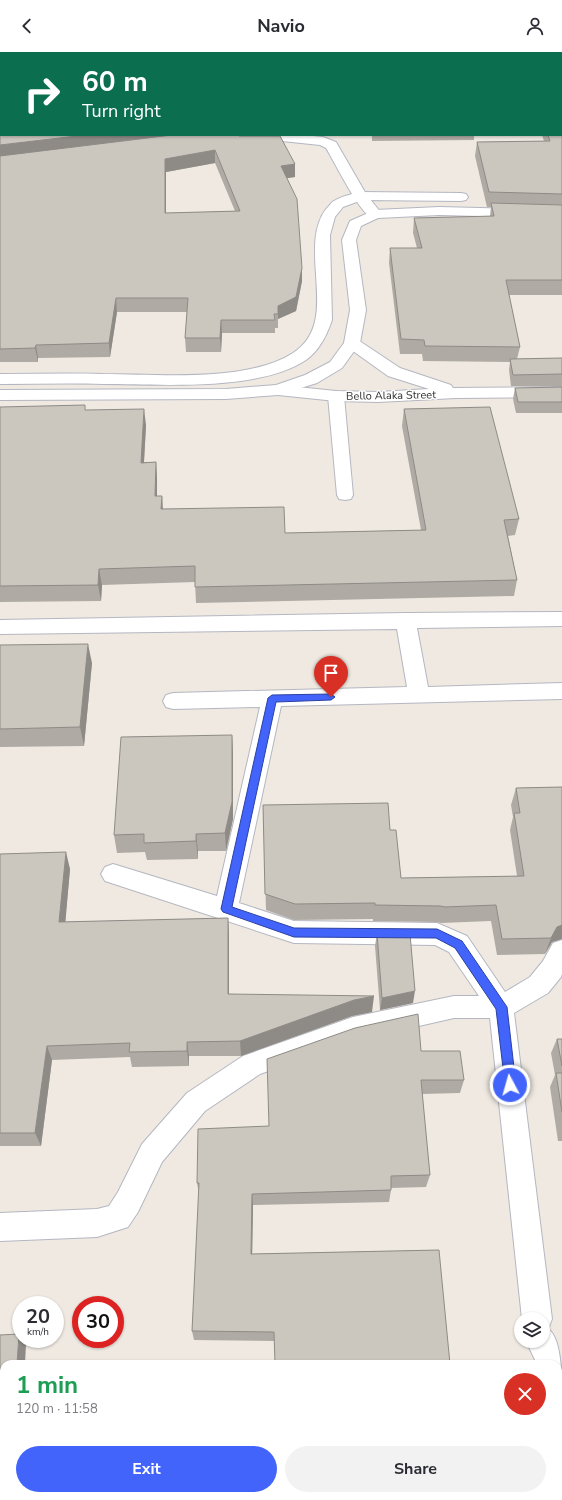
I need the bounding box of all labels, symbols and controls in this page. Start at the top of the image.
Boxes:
text: Navio [257,14,305,38]
icon: back [16,15,38,37]
icon: person [524,15,546,37]
text: 60 m [82,63,148,101]
icon: right [16,68,68,120]
text: Turn right [82,99,161,123]
street label: Bello Alaka Street [346,387,436,404]
pin [314,656,348,697]
icon: arrive [320,662,342,684]
position arrow [489,1064,531,1106]
speed limit sign: 30 [72,1296,124,1348]
text: 20 [26,1303,50,1330]
map controls [514,1312,550,1348]
button: layers [514,1312,550,1348]
text: km/h [27,1325,49,1339]
text: 1 min [16,1369,78,1401]
button: close [504,1373,546,1415]
text: 120 m · 11:58 [16,1400,98,1418]
button: Exit [16,1446,277,1492]
button: Share [285,1446,546,1492]

